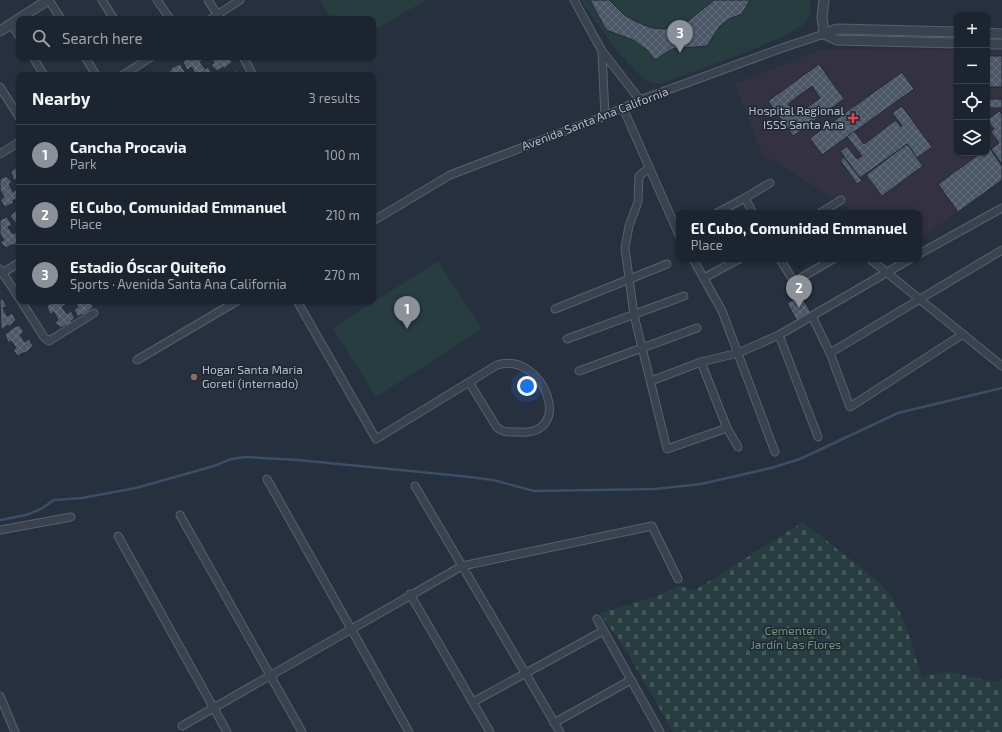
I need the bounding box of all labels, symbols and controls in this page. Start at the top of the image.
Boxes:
map controls [954,12,990,156]
button: + [954,12,990,48]
search box [16,16,376,60]
pin: 3 [667,20,693,53]
icon: search [30,27,52,49]
text: Search here [62,29,143,47]
button: − [954,48,990,84]
street label: Avenida Santa Ana California [519,84,670,153]
button: locate [954,84,990,120]
text: Nearby [32,88,90,108]
text: 3 results [309,90,360,106]
place label: Hospital Regional ISSS Santa Ana [749,103,844,131]
marker: Hospital Regional ISSS Santa Ana [847,112,859,124]
button: layers [954,120,990,156]
text: Cancha Procavia [70,138,187,156]
text: 1 [42,147,48,163]
text: 100 m [325,147,360,163]
text: Park [70,156,97,172]
text: El Cubo, Comunidad Emmanuel [70,198,286,216]
text: 2 [41,207,49,223]
text: 210 m [325,207,360,223]
popup [676,210,922,262]
text: Place [70,216,102,232]
text: El Cubo, Comunidad Emmanuel [691,219,907,237]
text: Place [691,237,723,253]
text: Estadio Óscar Quiteño [70,258,226,276]
text: 3 [41,267,49,283]
text: 270 m [324,267,360,283]
pin: 2 [786,275,812,308]
text: Sports · Avenida Santa Ana California [70,276,287,292]
pin: 1 [394,296,420,329]
place label: Hogar Santa Maria Goreti (internado) [202,362,303,390]
marker: Hogar Santa Maria Goreti (internado) [189,372,199,382]
your location [517,376,537,396]
park label: Cementerio Jardín Las Flores [751,623,841,651]

